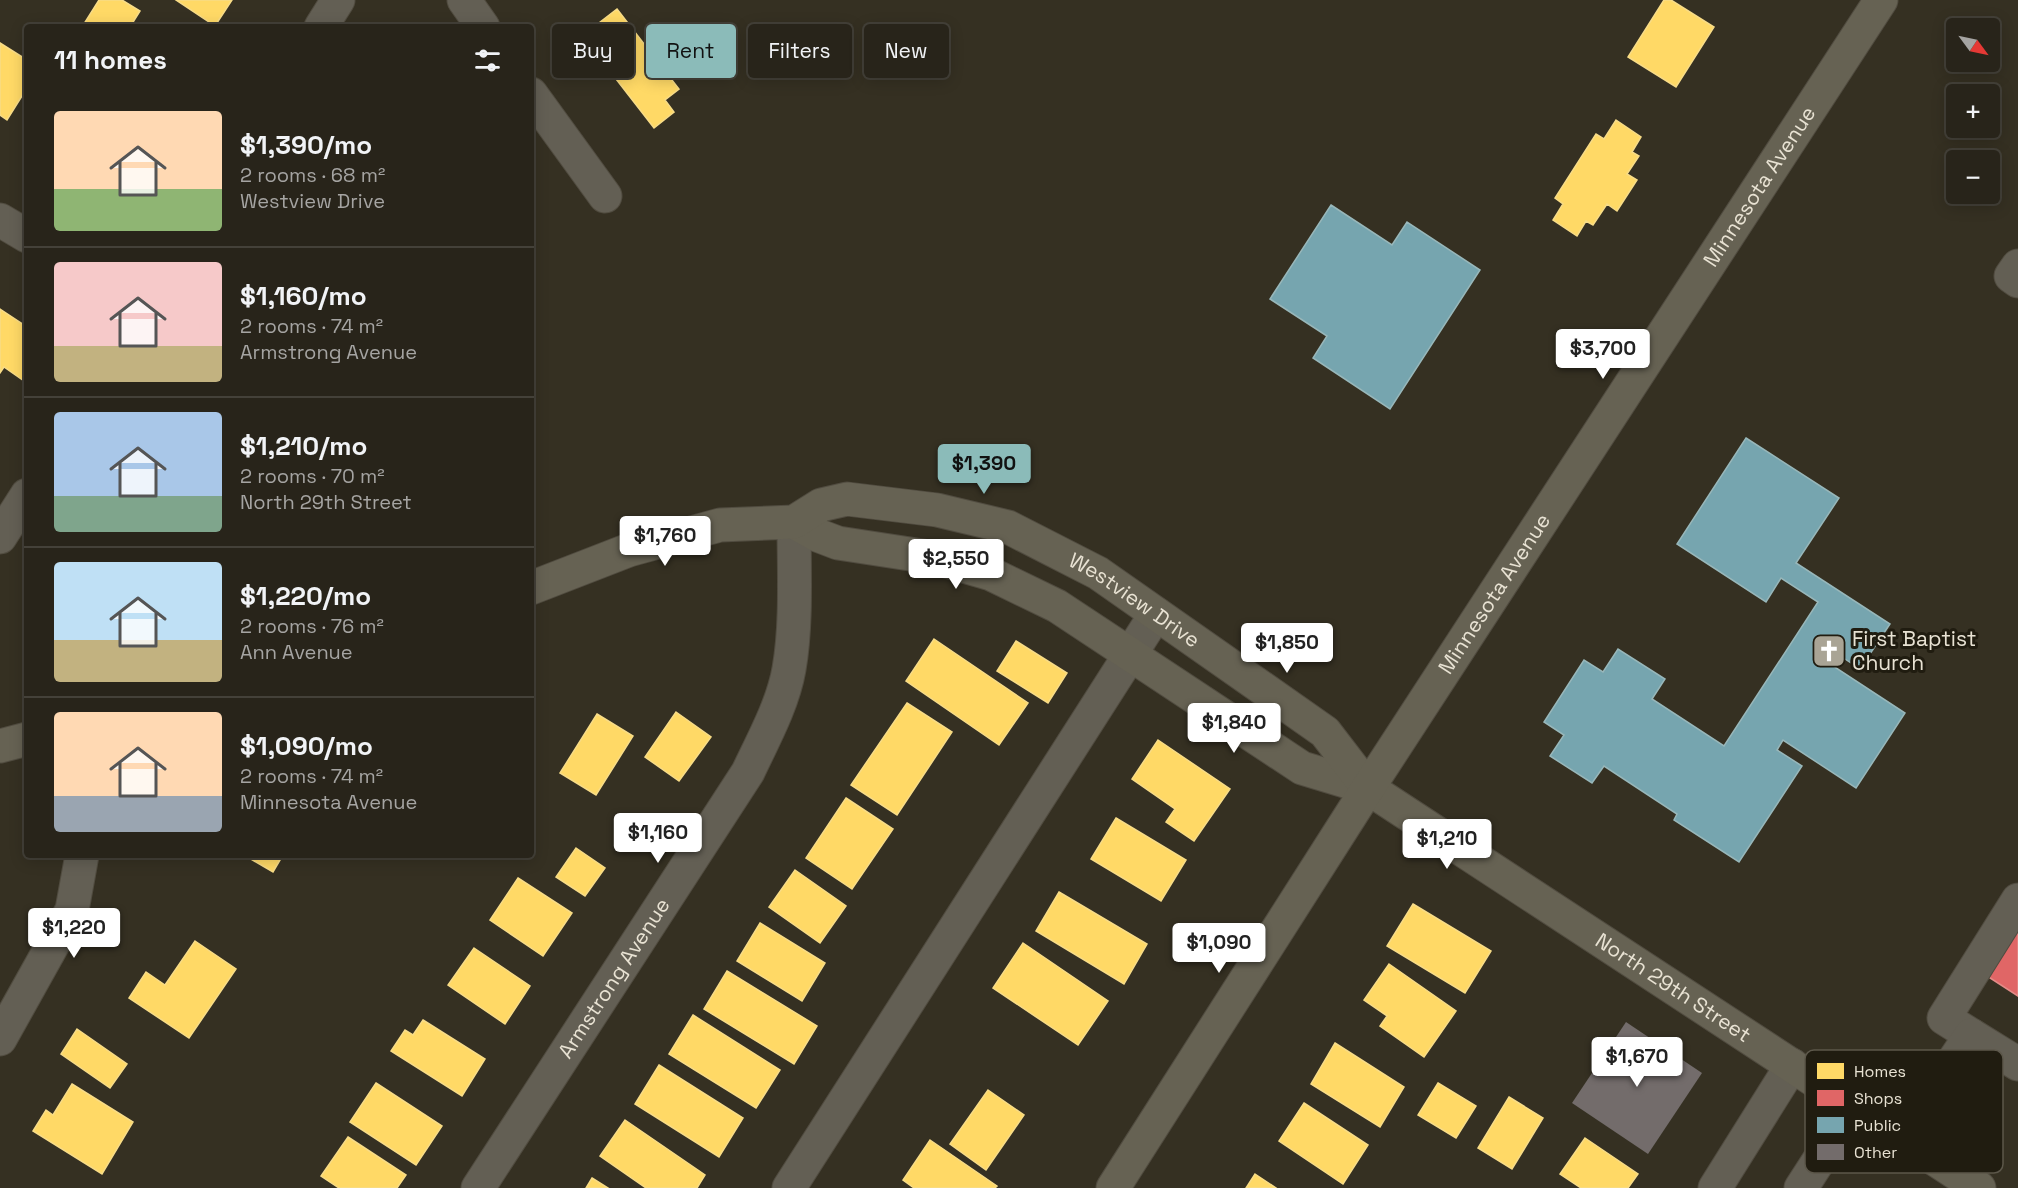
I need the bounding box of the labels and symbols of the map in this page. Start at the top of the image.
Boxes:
north arrow [1946,18,2000,72]
street label: Minnesota Avenue [1697,101,1821,272]
pin: $3,700 [1554,329,1652,380]
pin: $1,390 [935,444,1033,495]
street label: Minnesota Avenue [1432,508,1556,679]
pin: $1,760 [616,516,714,567]
pin: $2,550 [907,539,1005,590]
street label: Westview Drive [1064,546,1205,653]
pin: $1,850 [1238,623,1336,674]
place label: First Baptist Church [1852,625,1976,676]
church icon: First Baptist Church [1811,633,1847,669]
pin: $1,840 [1185,703,1283,754]
pin: $1,160 [609,813,707,864]
pin: $1,210 [1398,819,1496,870]
street label: Armstrong Avenue [552,893,676,1063]
pin: $1,220 [25,908,123,959]
pin: $1,090 [1170,923,1268,974]
street label: North 29th Street [1590,927,1756,1048]
pin: $1,670 [1588,1037,1686,1088]
legend [1805,1050,2003,1173]
text: Homes [1854,1061,1906,1082]
text: Shops [1854,1088,1902,1109]
text: Public [1854,1115,1901,1136]
text: Other [1854,1142,1897,1163]

